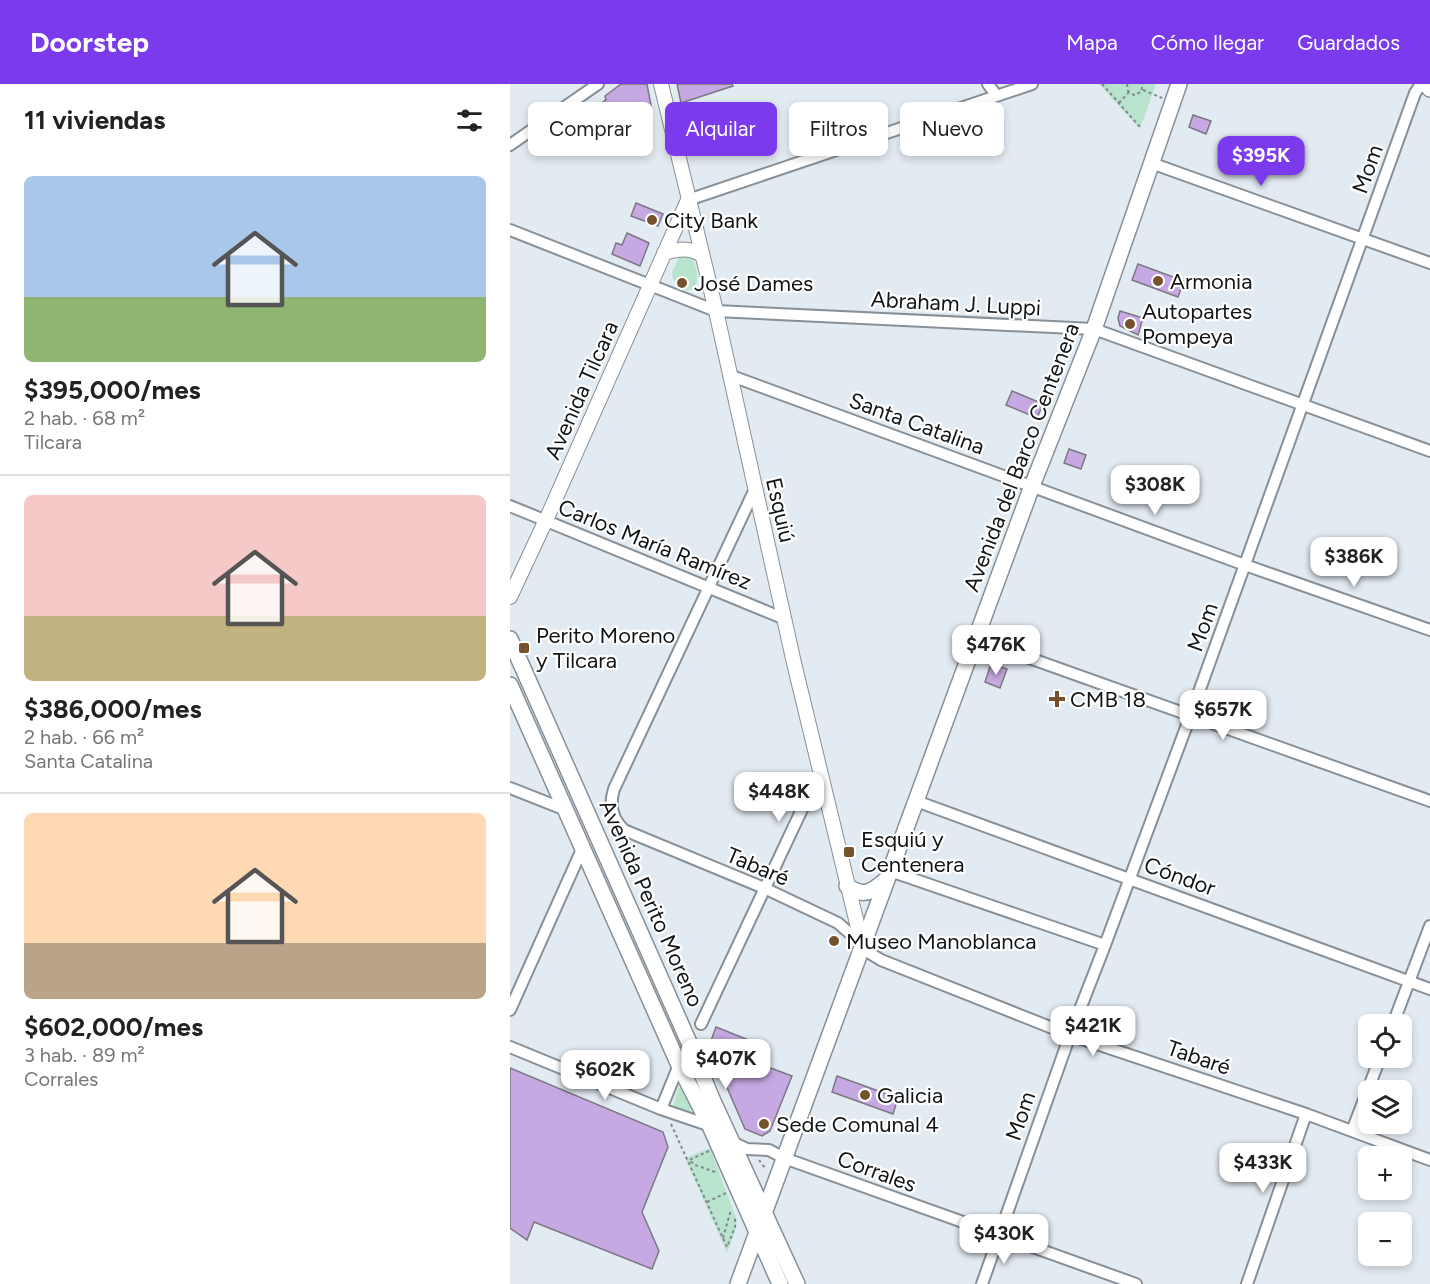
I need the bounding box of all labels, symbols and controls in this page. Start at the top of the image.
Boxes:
text: Doorstep [30,25,149,59]
text: Mapa [1066,30,1118,55]
text: Cómo llegar [1151,30,1264,55]
text: Guardados [1297,30,1400,55]
chip: Comprar [528,102,653,156]
chip: Alquilar [665,102,777,156]
chip: Filtros [789,102,888,156]
chip: Nuevo [900,102,1004,156]
text: 11 viviendas [24,104,165,136]
icon: filters [453,104,486,137]
pin: $395K [1219,136,1303,187]
street label: Mom [1346,141,1389,197]
text: $395K [1232,143,1290,167]
place label: City Bank [664,207,758,234]
marker: City Bank [645,213,659,227]
icon: home [201,215,309,323]
place label: Armonia [1170,268,1252,295]
place label: José Dames [694,270,813,297]
marker: Armonia [1151,274,1165,288]
marker: José Dames [675,276,689,290]
street label: Abraham J. Luppi [870,286,1042,321]
place label: Autopartes Pompeya [1142,298,1252,350]
street label: Avenida Tilcara [539,317,624,464]
marker: Autopartes Pompeya [1123,317,1137,331]
street label: Avenida del Barco Centenera [958,319,1085,595]
text: $395,000/mes [24,374,201,406]
street label: Santa Catalina [846,387,988,460]
text: 2 hab. · 68 m² [24,406,145,430]
text: Tilcara [24,430,82,454]
pin: $308K [1113,465,1197,516]
text: $308K [1125,472,1185,496]
street label: Esquiú [760,475,801,545]
street label: Carlos María Ramírez [554,493,755,596]
icon: home [201,534,309,642]
pin: $386K [1312,537,1396,588]
text: $386K [1324,544,1384,568]
street label: Mom [1181,599,1224,655]
place label: Perito Moreno y Tilcara [536,622,675,674]
pin: $476K [954,625,1038,676]
text: $476K [966,632,1026,656]
marker: Perito Moreno y Tilcara [517,641,531,655]
place label: CMB 18 [1070,686,1146,713]
marker: CMB 18 [1048,690,1066,708]
pin: $657K [1181,690,1265,741]
text: $386,000/mes [24,693,202,725]
text: $657K [1194,697,1252,721]
text: 2 hab. · 66 m² [24,725,144,749]
text: Santa Catalina [24,749,153,773]
pin: $448K [737,772,821,823]
text: $448K [748,779,810,803]
street label: Avenida Perito Moreno [594,795,709,1011]
place label: Esquiú y Centenera [861,826,964,878]
street label: Tabaré [722,841,793,892]
marker: Esquiú y Centenera [842,845,856,859]
street label: Cóndor [1140,851,1220,902]
icon: home [201,852,309,960]
place label: Museo Manoblanca [846,928,1037,955]
marker: Museo Manoblanca [827,934,841,948]
pin: $421K [1051,1006,1135,1057]
text: $602,000/mes [24,1011,203,1043]
text: $421K [1064,1013,1122,1037]
map controls [1358,1014,1412,1266]
button: locate [1358,1014,1412,1068]
street label: Tabaré [1163,1034,1234,1081]
pin: $407K [684,1039,768,1090]
text: 3 hab. · 89 m² [24,1043,145,1067]
text: $407K [695,1046,757,1070]
pin: $602K [563,1050,647,1101]
text: $602K [575,1057,635,1081]
text: Corrales [24,1067,98,1091]
button: layers [1358,1080,1412,1134]
place label: Galicia [877,1082,943,1109]
marker: Galicia [858,1088,872,1102]
street label: Mom [1000,1088,1041,1144]
place label: Sede Comunal 4 [776,1111,939,1138]
marker: Sede Comunal 4 [757,1117,771,1131]
pin: $433K [1221,1143,1305,1194]
street label: Corrales [834,1145,920,1198]
button: + [1358,1146,1412,1200]
text: $433K [1233,1150,1293,1174]
button: − [1358,1212,1412,1266]
pin: $430K [962,1214,1046,1265]
text: $430K [973,1221,1035,1245]

